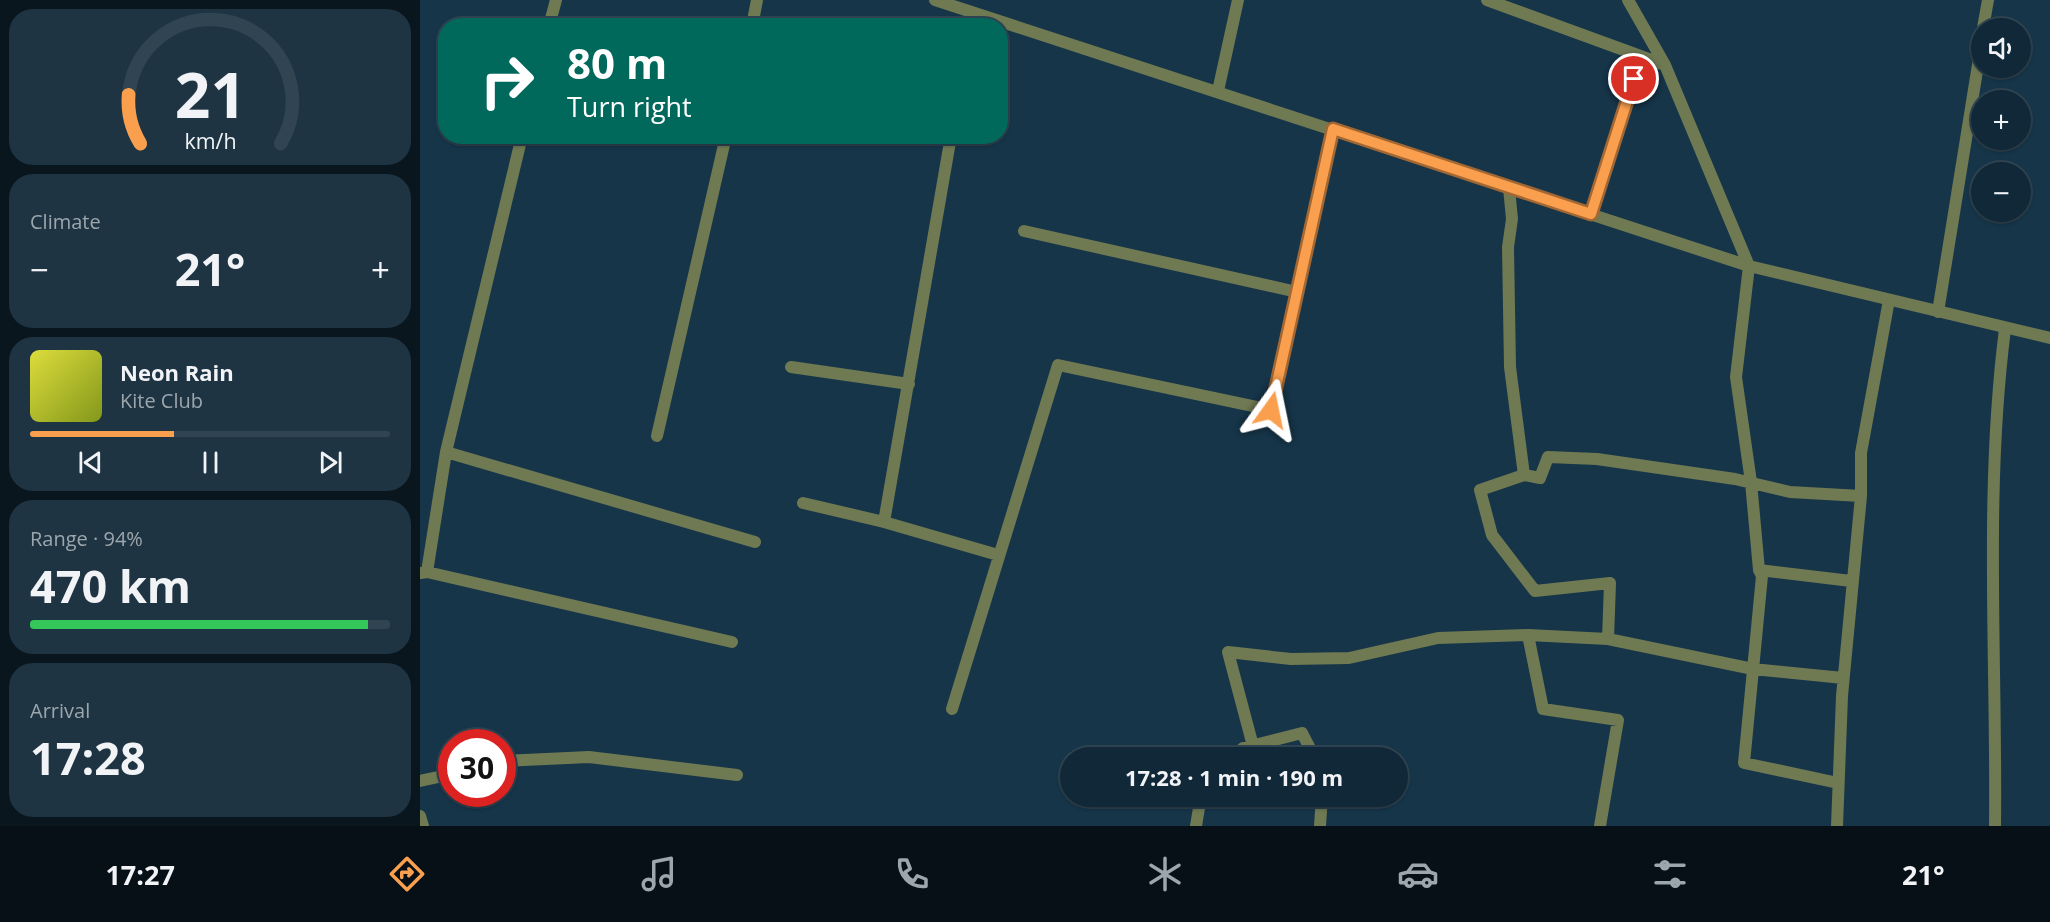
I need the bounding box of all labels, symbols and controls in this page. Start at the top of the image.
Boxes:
map controls [1971,18,2031,222]
button: sound [1971,18,2031,78]
text: 80 m [567,34,667,91]
icon: right [468,42,546,120]
text: 21 [174,51,246,136]
pin [1608,53,1659,104]
icon: arrive [1617,62,1650,95]
text: Turn right [567,88,692,125]
button: + [1971,90,2031,150]
text: km/h [184,126,236,155]
button: − [1971,162,2031,222]
text: Climate [30,208,101,235]
text: 21° [175,238,245,299]
text: − [30,247,49,292]
text: + [371,247,390,292]
text: Neon Rain [120,357,234,387]
position arrow [1239,378,1303,442]
text: Kite Club [120,387,203,414]
icon: previous [74,446,107,479]
icon: pause [194,446,227,479]
icon: next [314,446,347,479]
text: Range · 94% [30,525,143,552]
text: 470 km [30,555,191,616]
text: Arrival [30,697,90,724]
text: 17:28 [30,727,146,788]
speed limit sign: 30 [438,729,516,807]
text: 17:28 · 1 min · 190 m [1125,762,1343,792]
icon: directions [386,853,428,895]
icon: music [638,853,680,895]
icon: phone [891,853,933,895]
icon: climate [1144,853,1186,895]
icon: car [1397,853,1439,895]
icon: filters [1649,853,1691,895]
text: 17:27 [105,856,175,893]
text: 21° [1902,856,1945,893]

